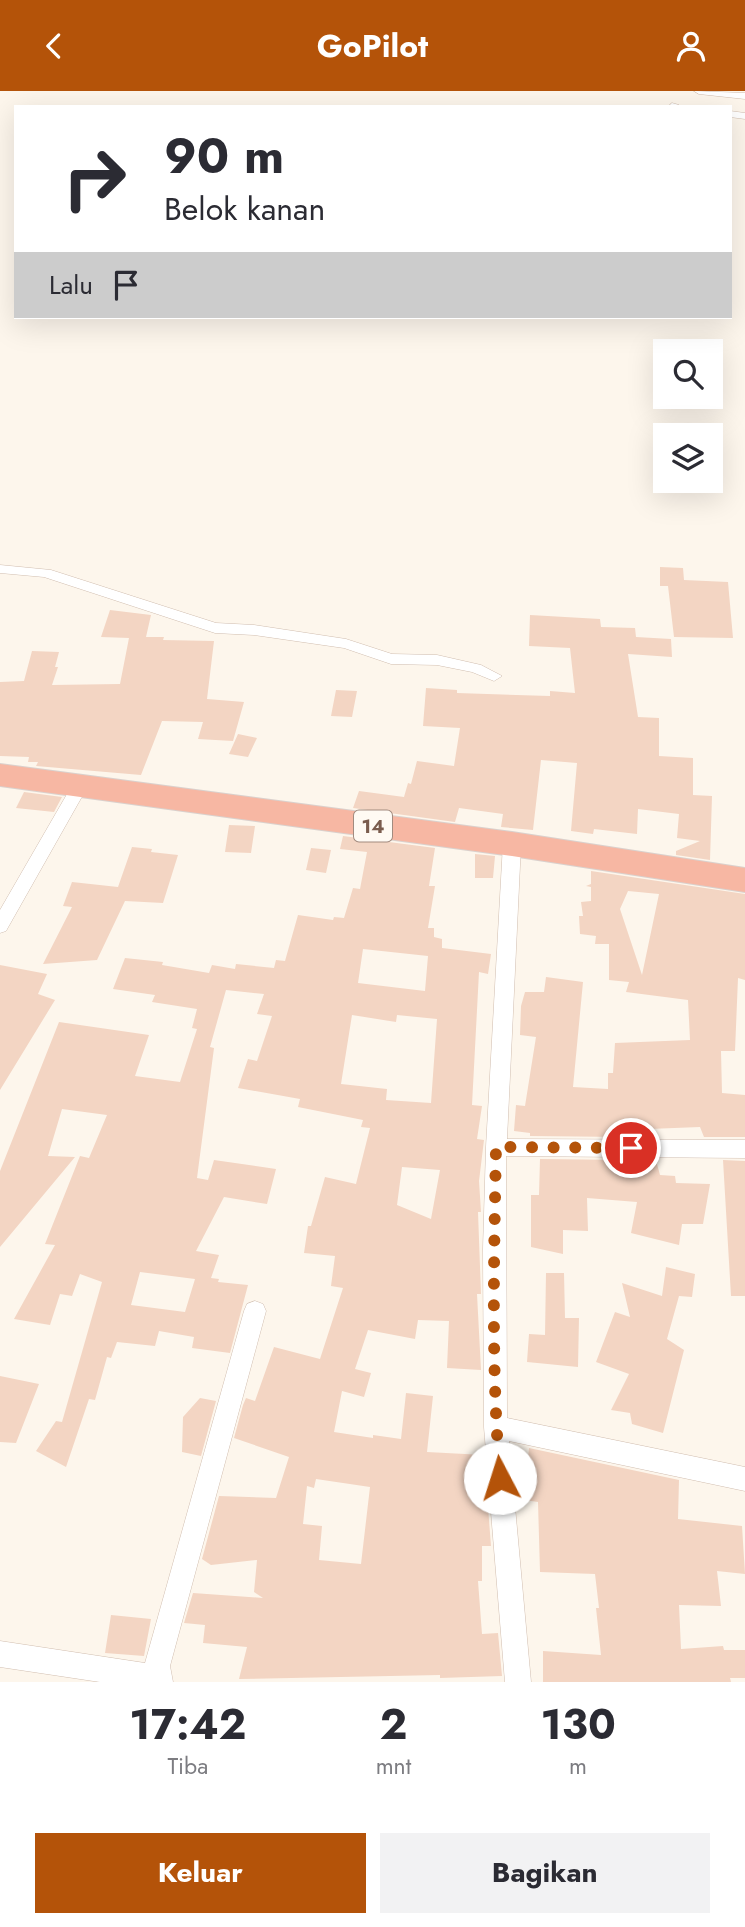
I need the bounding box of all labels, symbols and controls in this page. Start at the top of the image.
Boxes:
text: GoPilot [317,23,428,69]
icon: back [35,27,73,65]
icon: person [672,27,710,65]
text: 90 m [164,121,284,191]
icon: right [49,133,140,224]
text: Belok kanan [164,186,325,232]
text: Lalu [49,266,93,304]
icon: arrive [107,266,145,304]
map controls [653,339,723,493]
button: search [653,339,723,409]
button: layers [653,423,723,493]
road number: 14 [354,811,392,841]
pin [601,1118,661,1178]
icon: arrive [612,1129,650,1167]
position arrow [463,1441,537,1515]
text: 17:42 [129,1694,246,1755]
text: 2 [380,1694,407,1755]
text: 130 [540,1694,616,1755]
text: Tiba [167,1749,208,1783]
text: mnt [376,1749,411,1783]
text: m [569,1749,587,1783]
button: Keluar [35,1833,366,1913]
button: Bagikan [380,1833,710,1913]

